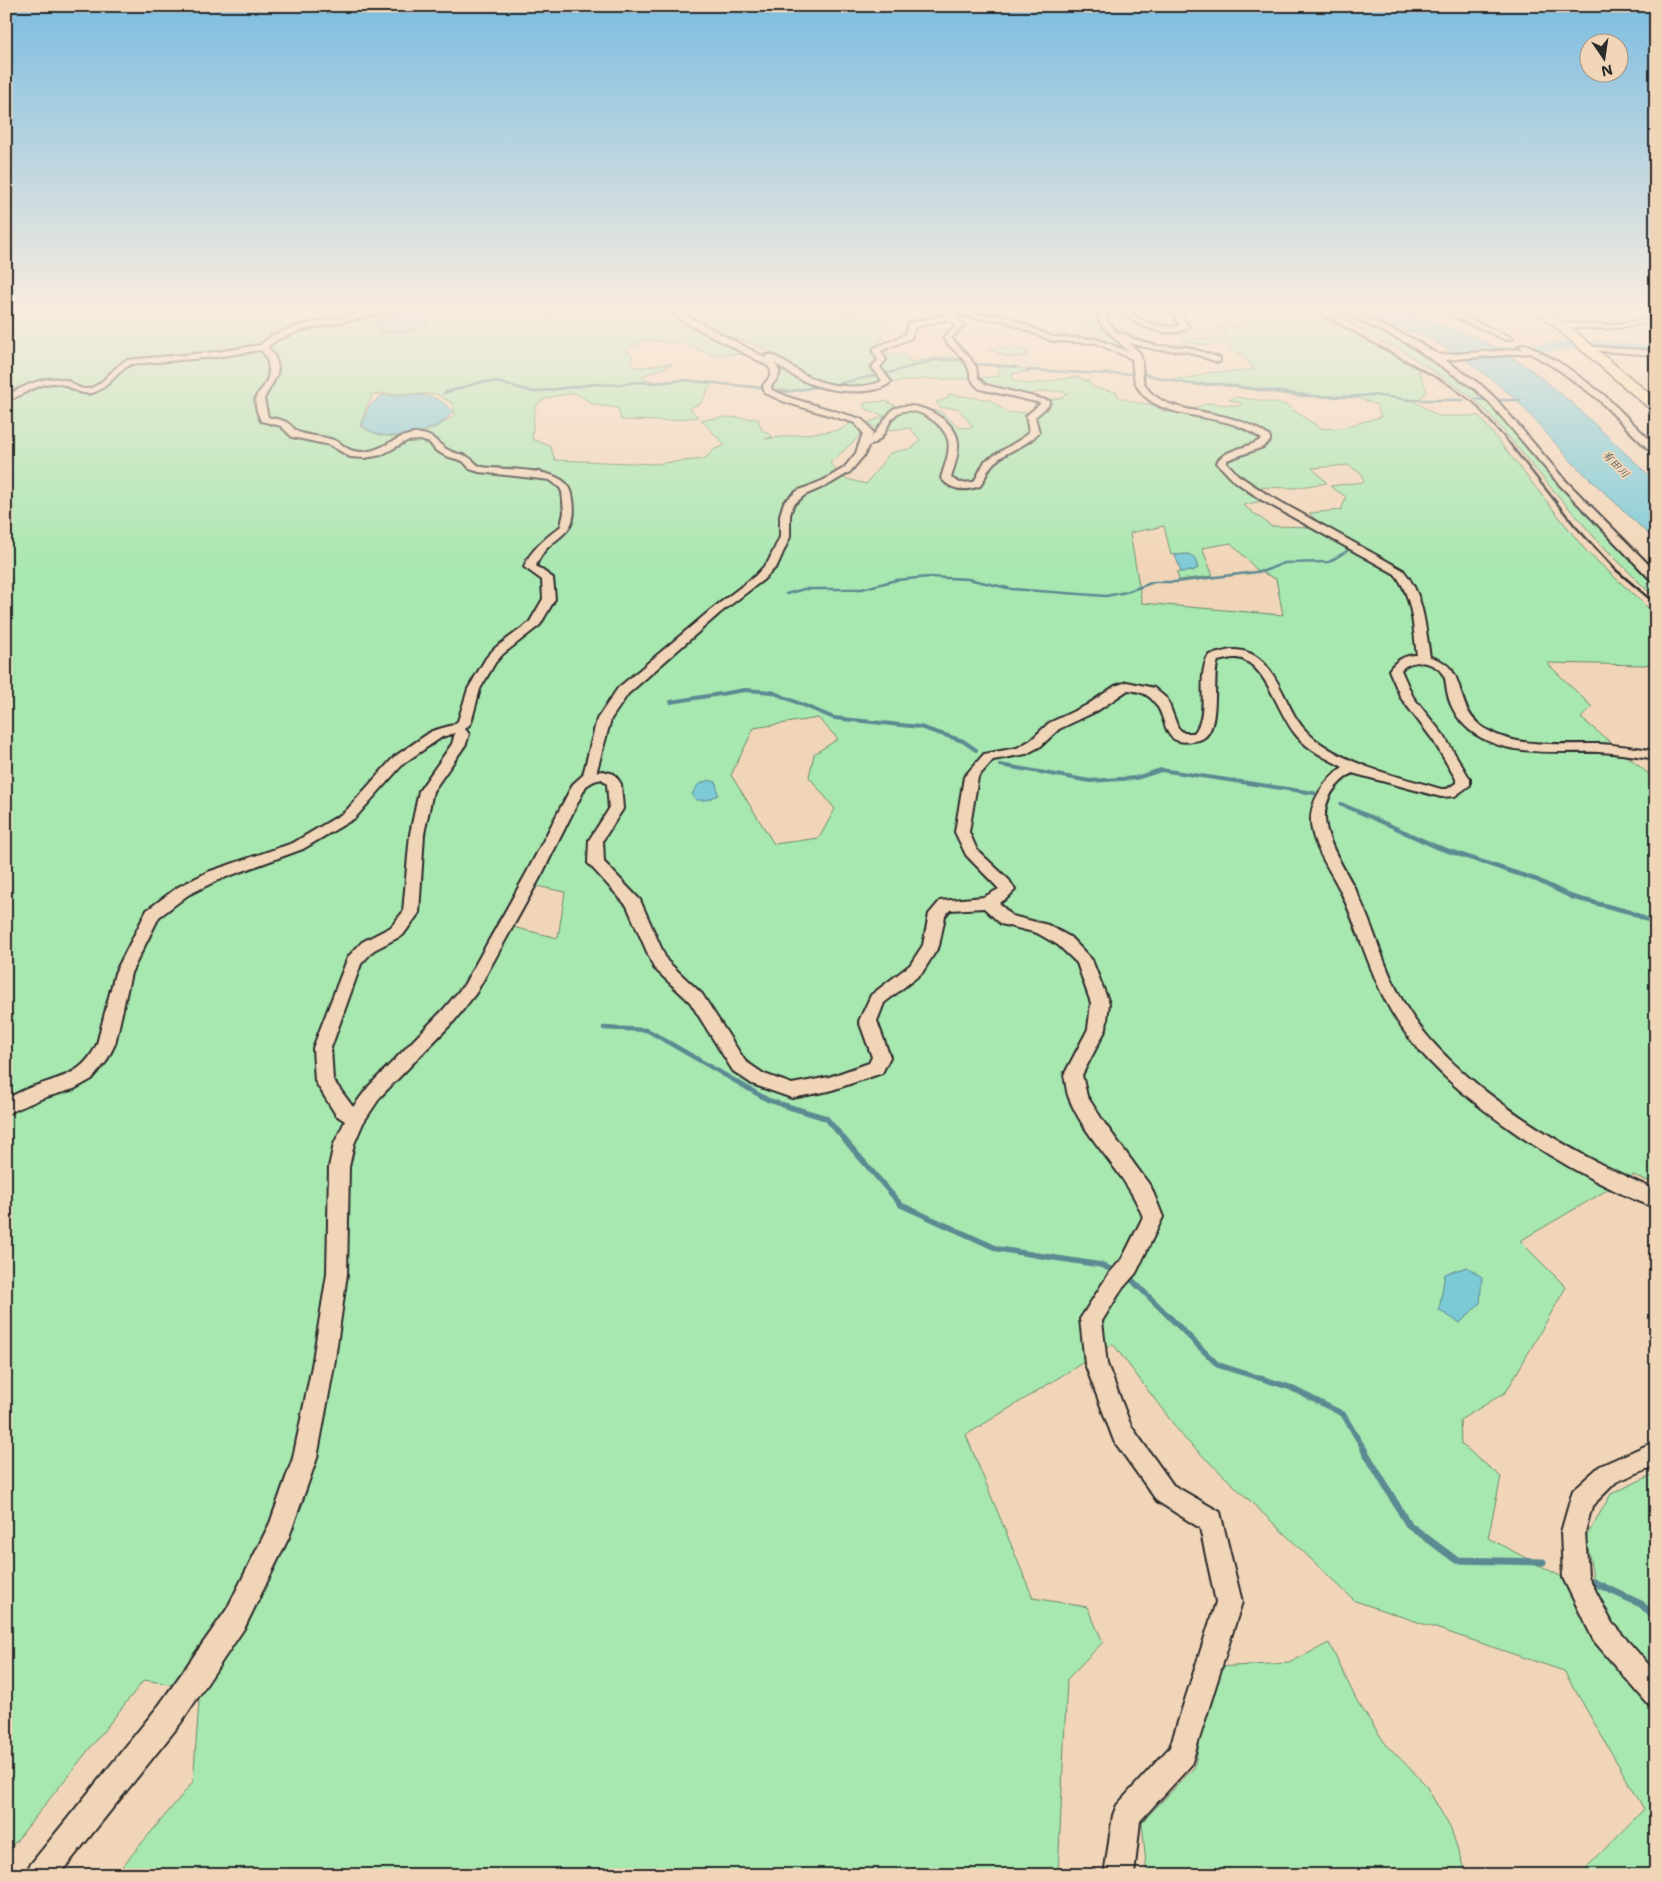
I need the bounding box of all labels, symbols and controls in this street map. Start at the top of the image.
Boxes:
north arrow [1580,32,1630,82]
text: N [1599,61,1614,81]
water label: 有田川 [1599,447,1632,481]

